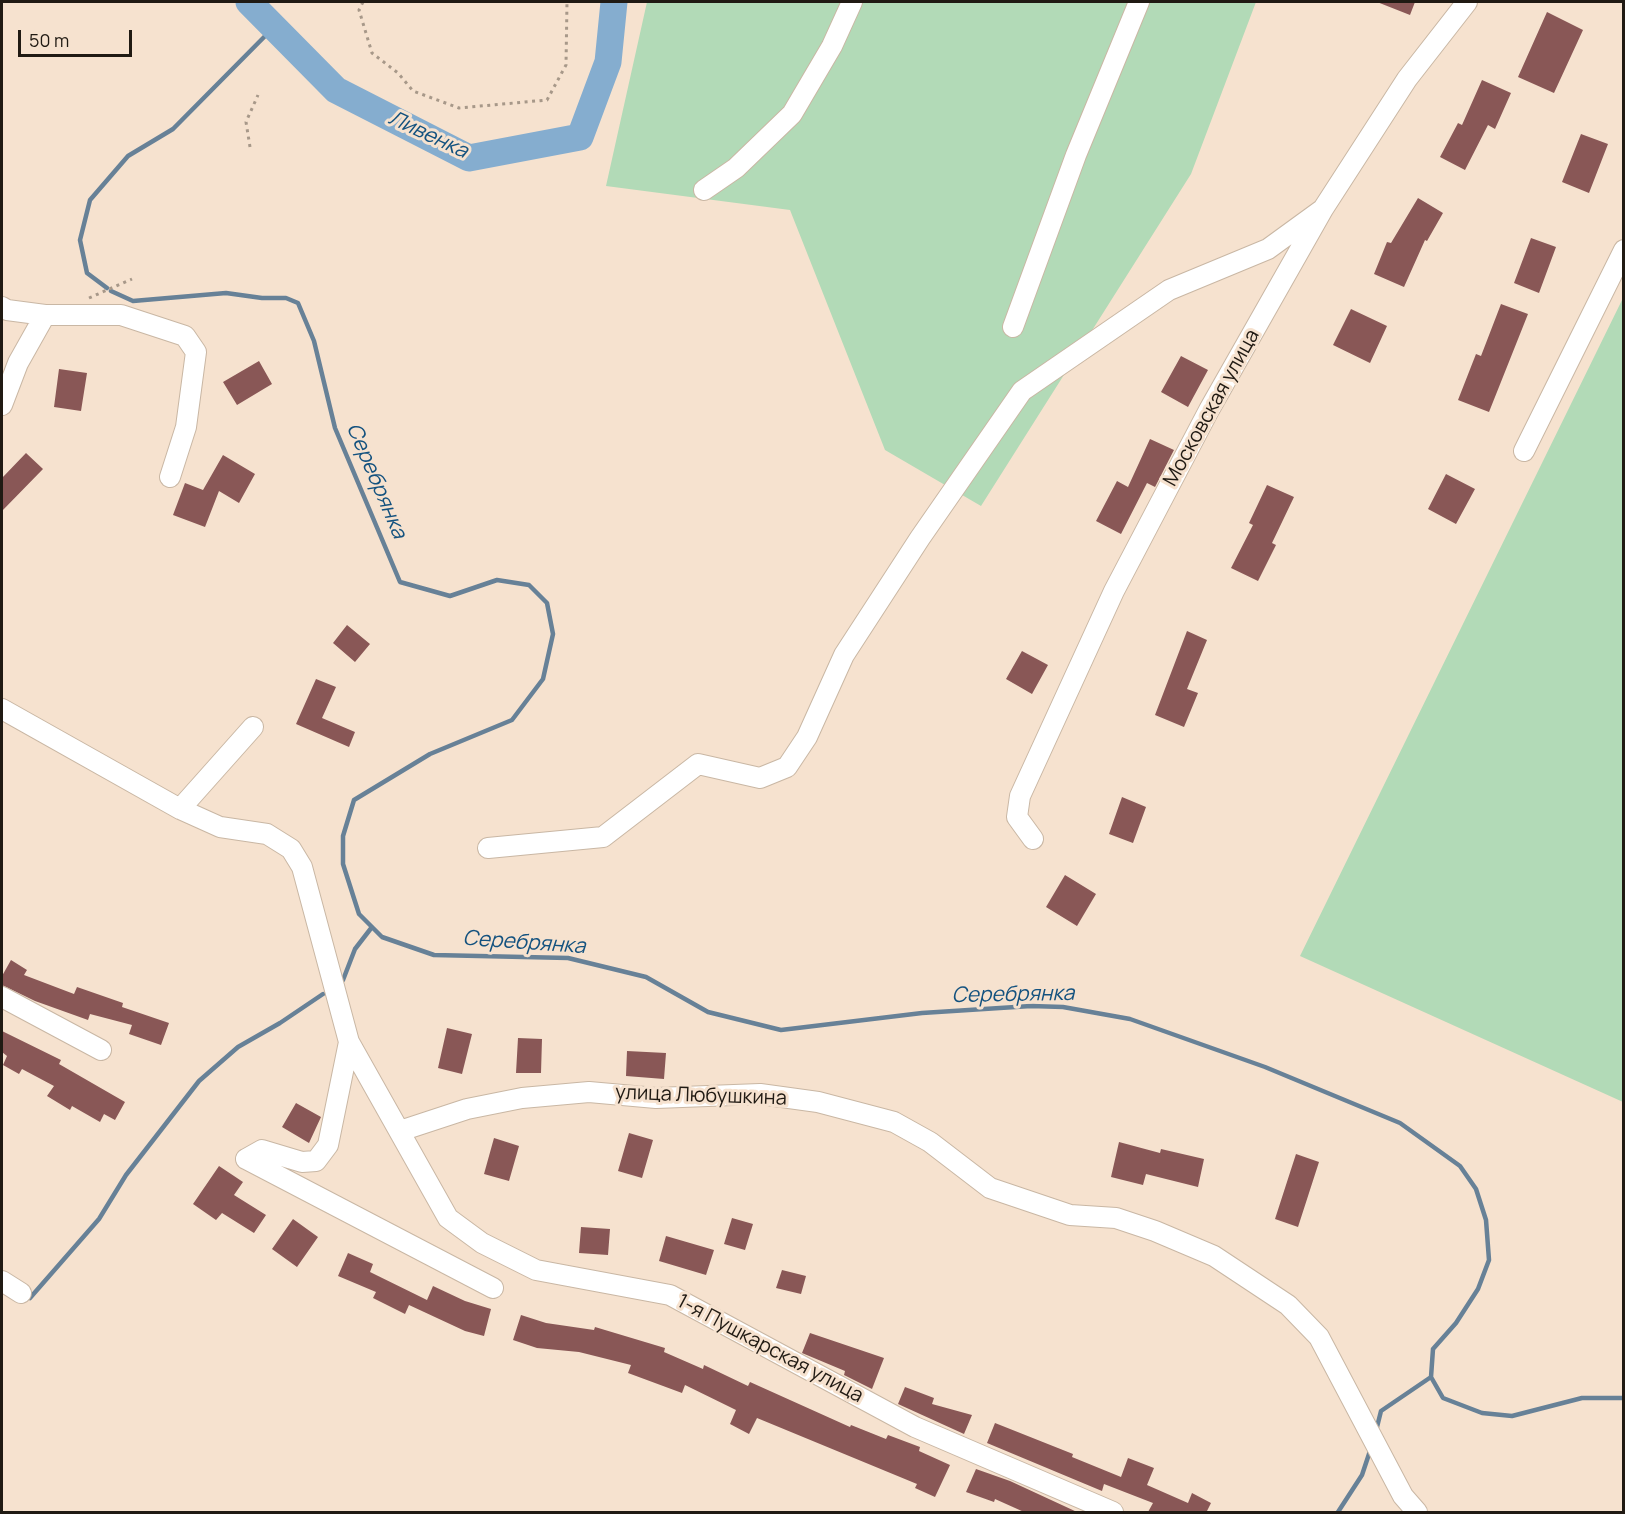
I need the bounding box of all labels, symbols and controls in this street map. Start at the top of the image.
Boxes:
scale bar [21,18,135,56]
text: 50 m [29,28,69,52]
water label: Ливенка [384,106,472,164]
street label: Московская улица [1159,325,1265,491]
water label: Серебрянка [340,420,412,542]
water label: Серебрянка [462,926,586,960]
water label: Серебрянка [951,981,1075,1009]
street label: улица Любушкина [615,1081,787,1111]
street label: 1-я Пушкарская улица [673,1290,867,1408]

